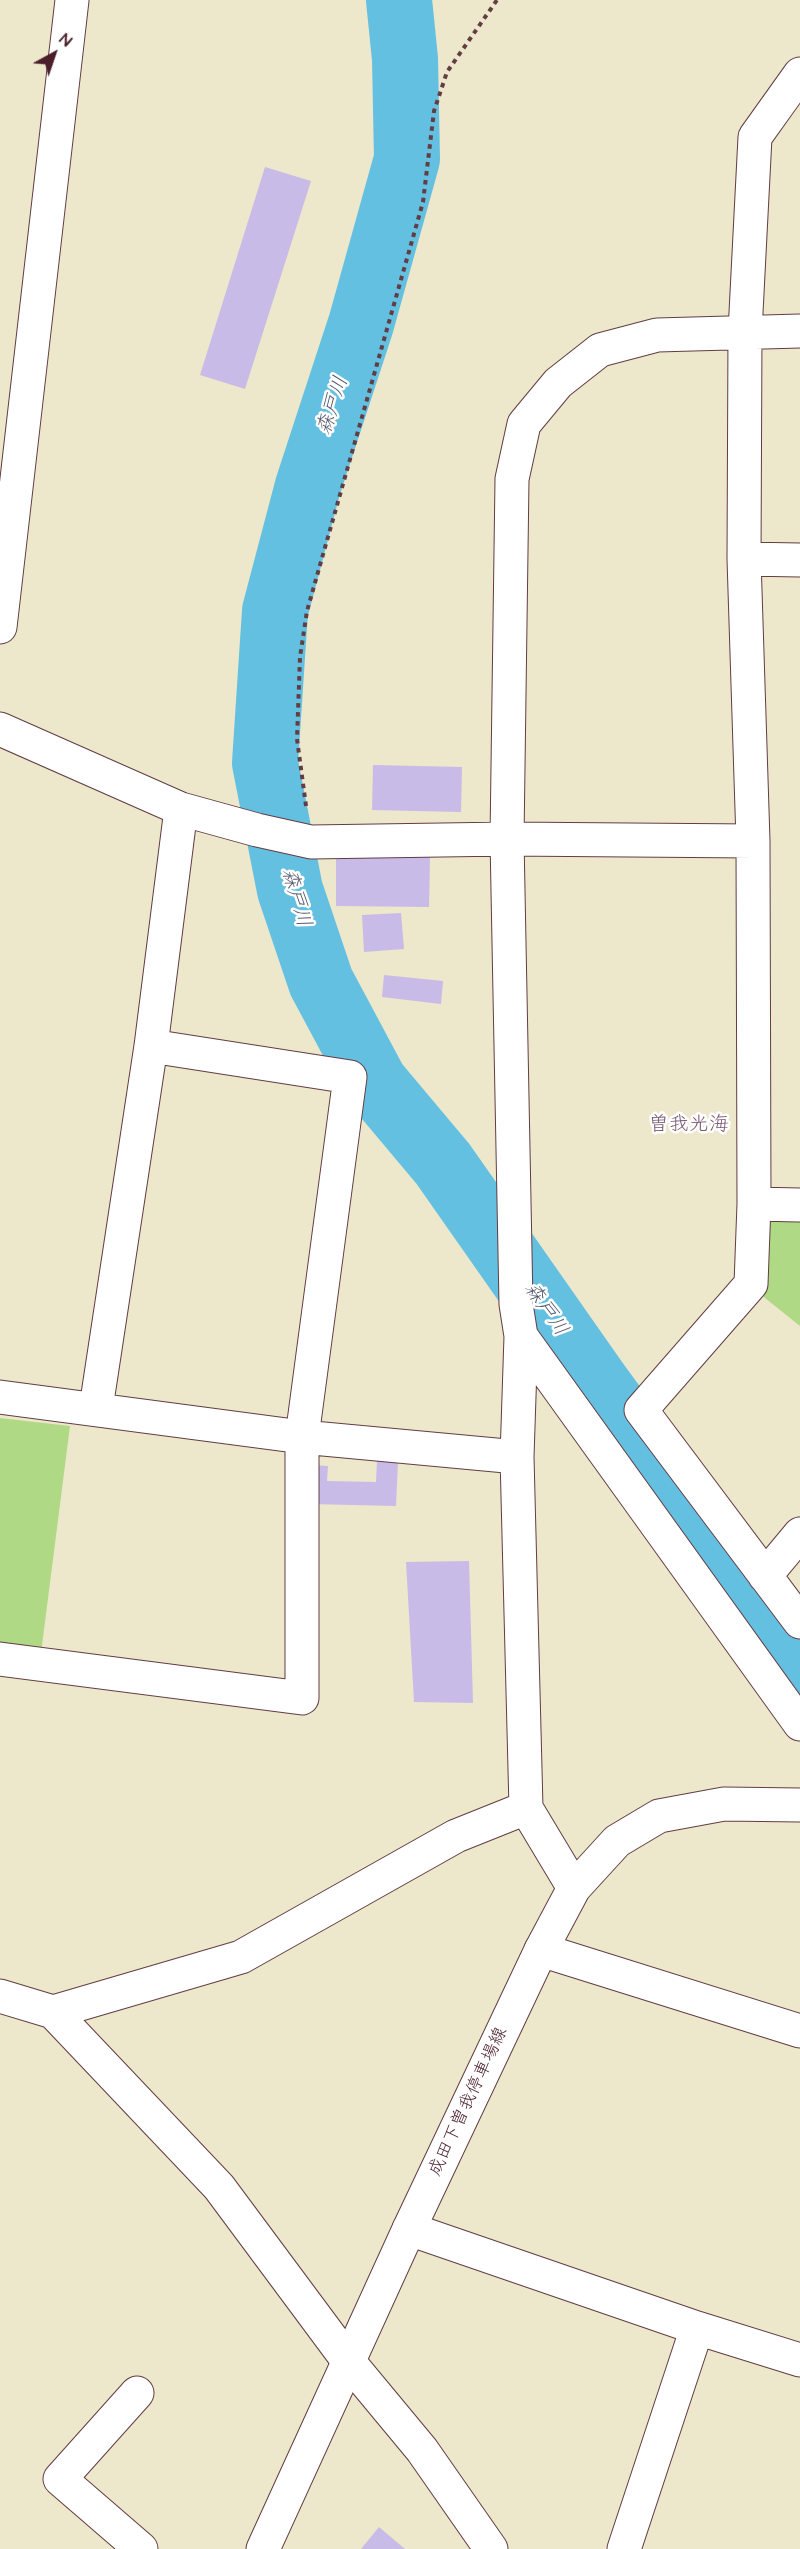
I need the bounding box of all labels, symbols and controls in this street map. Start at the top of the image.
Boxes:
north arrow [24,24,84,84]
text: N [55,29,76,52]
water label: 森戸川 [313,374,355,438]
water label: 森戸川 [275,866,315,930]
district label: 曽我光海 [649,1114,729,1138]
water label: 森戸川 [518,1279,572,1341]
street label: 成田下曽我停車場線 [425,2024,513,2180]

